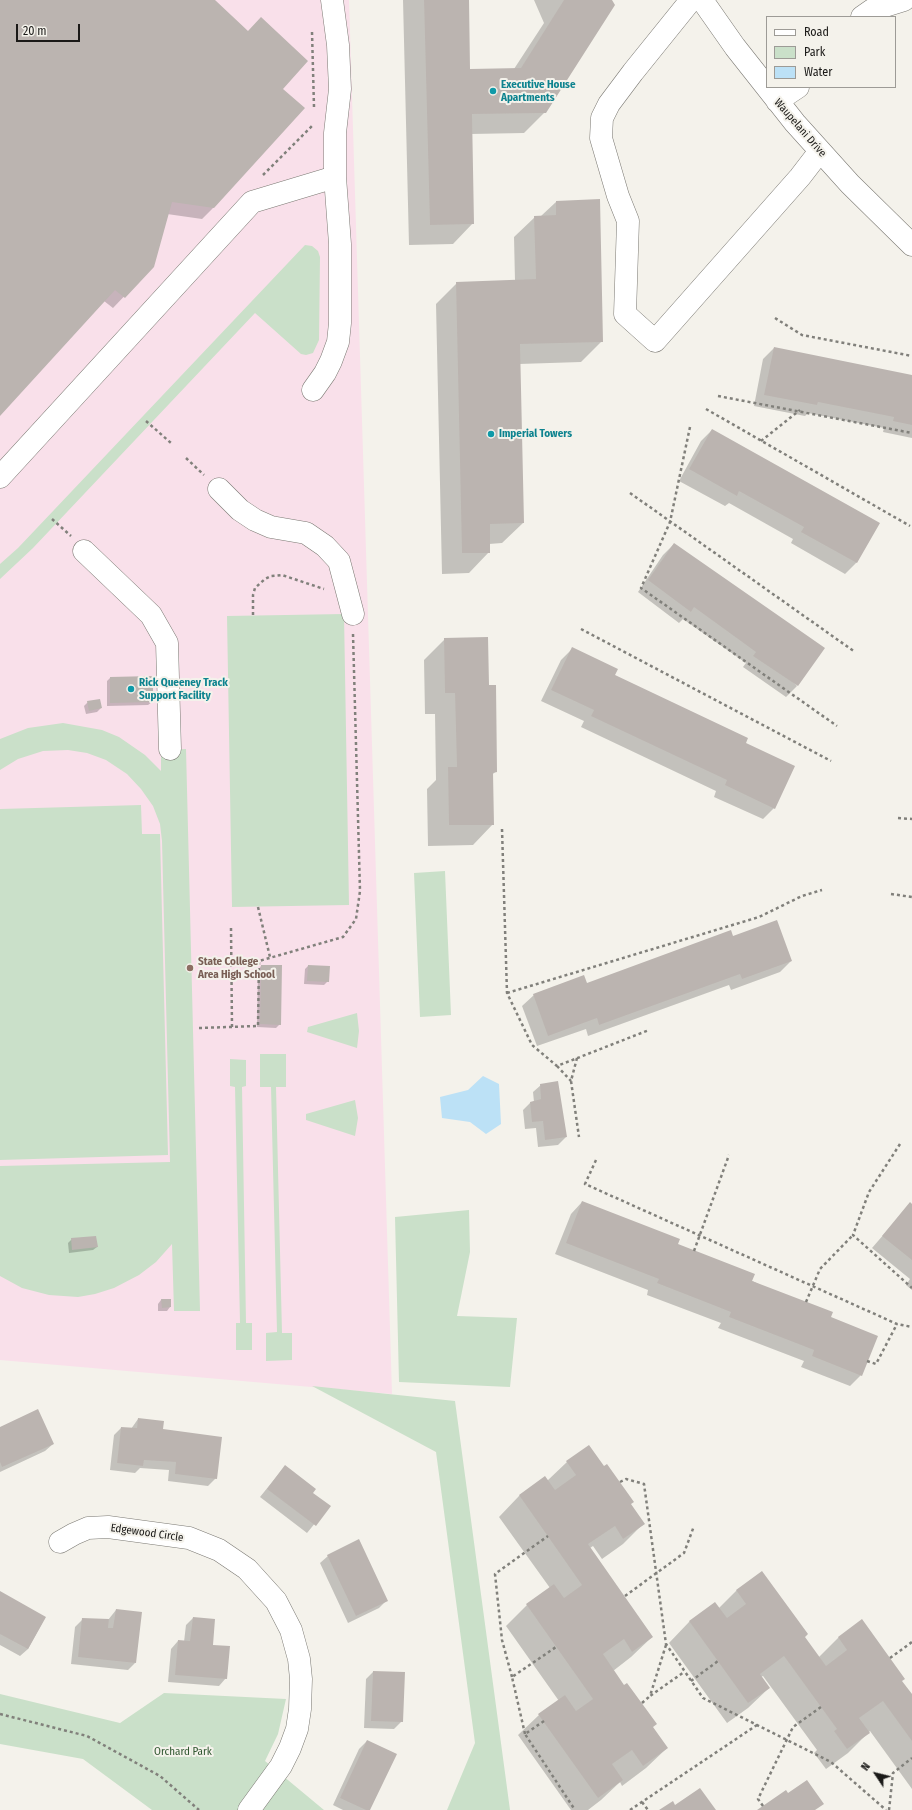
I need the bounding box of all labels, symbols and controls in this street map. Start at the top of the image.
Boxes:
scale bar [18,16,82,42]
legend [766,16,896,88]
text: 20 m [23,24,47,38]
text: Road [804,25,829,39]
text: Park [804,45,825,59]
text: Water [804,65,832,79]
place label: Executive House Apartments [501,78,575,104]
marker: Executive House Apartments [488,86,498,96]
street label: Waupelani Drive [771,96,829,160]
place label: Imperial Towers [499,427,572,441]
marker: Imperial Towers [486,429,496,439]
place label: Rick Queeney Track Support Facility [139,676,228,702]
marker: Rick Queeney Track Support Facility [126,684,136,694]
place label: State College Area High School [198,955,275,981]
marker: State College Area High School [185,963,195,973]
street label: Edgewood Circle [110,1521,184,1545]
park label: Orchard Park [154,1745,212,1759]
north arrow [856,1754,896,1794]
text: N [859,1760,873,1773]

